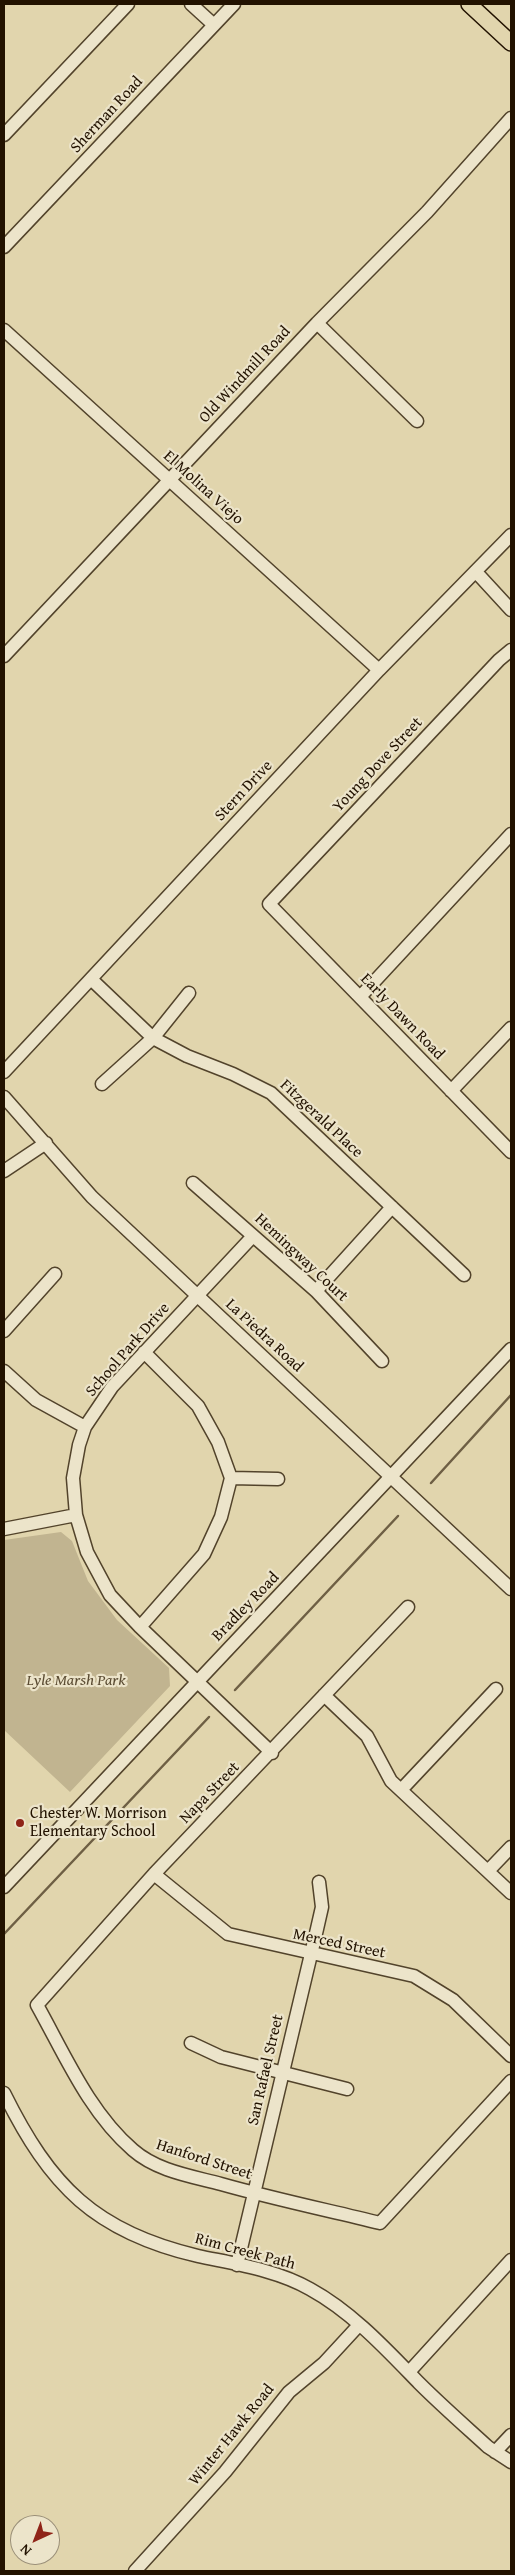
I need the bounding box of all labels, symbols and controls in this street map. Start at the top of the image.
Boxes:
street label: Sherman Road [67,73,147,157]
street label: Old Windmill Road [195,323,295,427]
street label: El Molina Viejo [159,447,247,529]
street label: Young Dove Street [329,714,427,816]
street label: Stern Drive [211,757,277,825]
street label: Early Dawn Road [356,970,448,1064]
street label: Fitzgerald Place [276,1076,366,1162]
street label: Hemingway Court [250,1210,352,1306]
street label: La Piedra Road [221,1295,307,1377]
street label: School Park Drive [82,1299,174,1401]
street label: Bradley Road [208,1568,284,1646]
park label: Lyle Marsh Park [26,1671,126,1691]
street label: Napa Street [176,1758,244,1828]
place label: Chester W. Morrison Elementary School [30,1804,167,1842]
marker: Chester W. Morrison Elementary School [14,1817,26,1829]
street label: Merced Street [291,1925,387,1963]
street label: San Rafael Street [244,2013,288,2127]
street label: Hanford Street [154,2136,254,2184]
street label: Rim Creek Path [193,2229,297,2275]
street label: Winter Hawk Road [185,2380,279,2490]
north arrow [10,2515,60,2565]
text: N [15,2540,36,2561]

